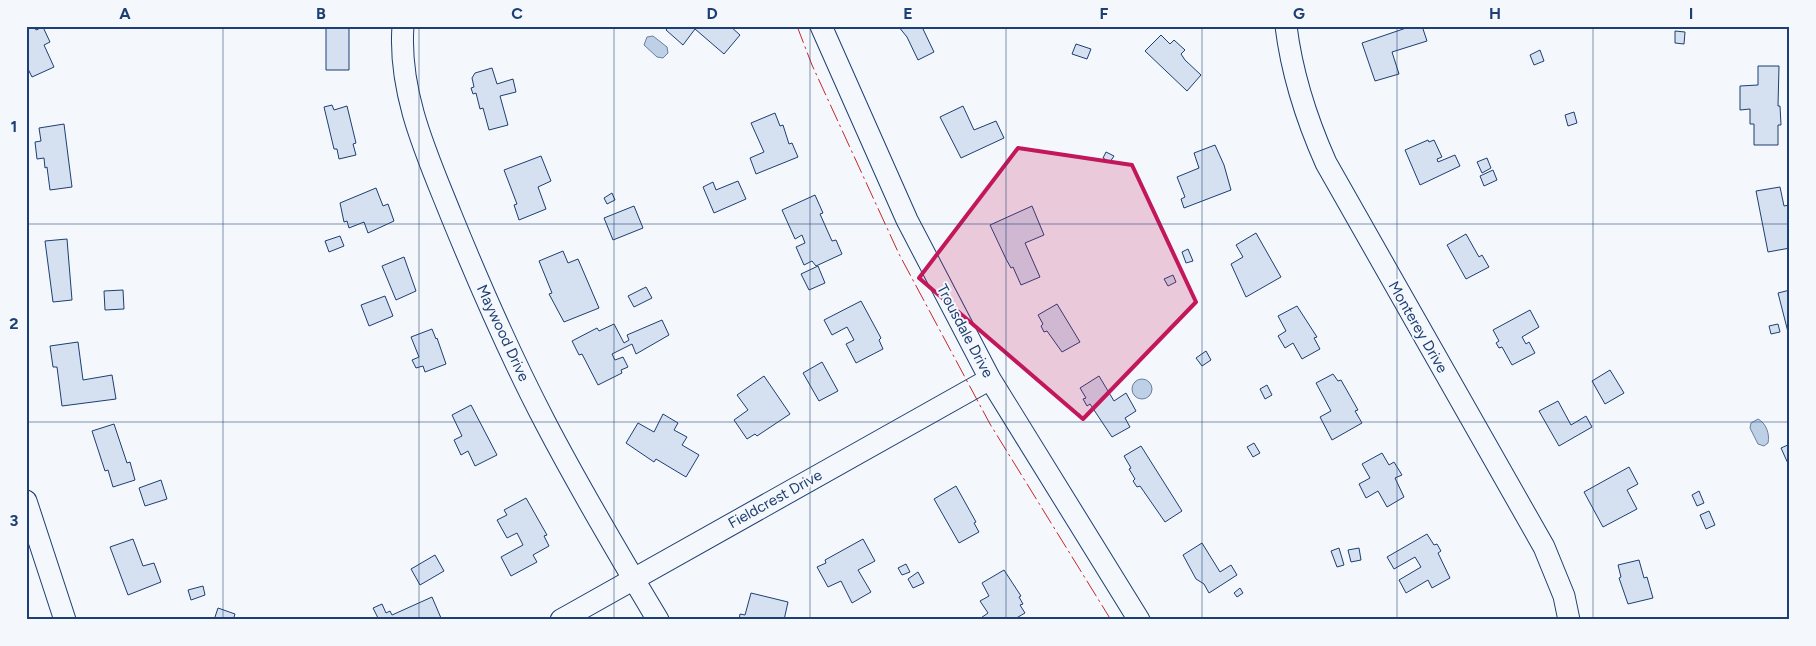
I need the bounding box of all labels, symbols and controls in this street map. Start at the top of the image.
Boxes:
text: A [119,4,131,23]
text: B [316,4,326,23]
text: C [511,4,523,23]
text: D [706,4,718,23]
text: E [903,4,913,23]
text: F [1100,4,1109,23]
text: G [1293,4,1305,23]
text: H [1489,4,1501,23]
text: I [1689,4,1693,23]
text: 1 [11,117,17,136]
street label: Monterey Drive [1384,278,1452,376]
street label: Trousdale Drive [933,281,997,381]
street label: Maywood Drive [473,282,533,384]
text: 2 [9,314,19,333]
street label: Fieldcrest Drive [725,466,825,532]
text: 3 [10,511,19,530]

